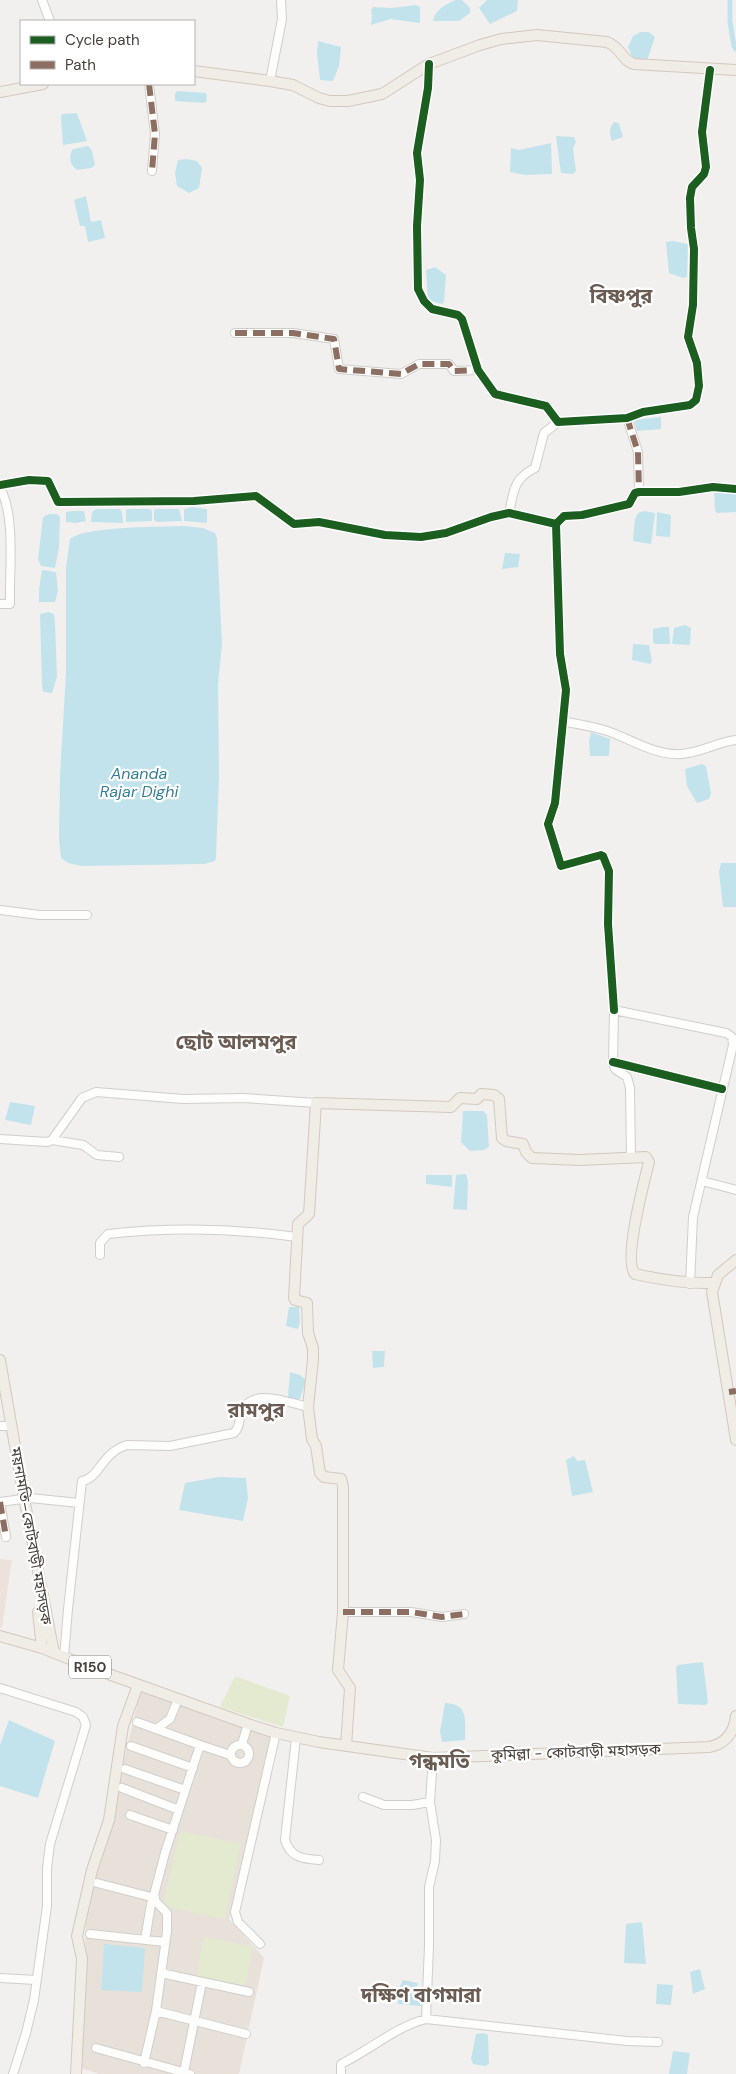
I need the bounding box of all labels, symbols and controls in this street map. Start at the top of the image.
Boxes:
legend [20,20,195,85]
text: Cycle path [65,30,140,50]
text: Path [65,55,96,75]
district label: বিষ্ণপুর [589,283,653,309]
water label: Ananda Rajar Dighi [100,763,179,802]
district label: ছোট আলমপুর [176,1029,297,1055]
district label: রামপুর [227,1397,285,1423]
street label: ময়নামতি–কোটবাড়ী মহাসড়ক [5,1445,57,1627]
road number: R150 [69,1655,111,1678]
street label: কুমিল্লা - কোটবাড়ী মহাসড়ক [490,1739,662,1765]
district label: গন্ধমতি [409,1748,470,1774]
district label: দক্ষিণ বাগমারা [360,1982,481,2008]

